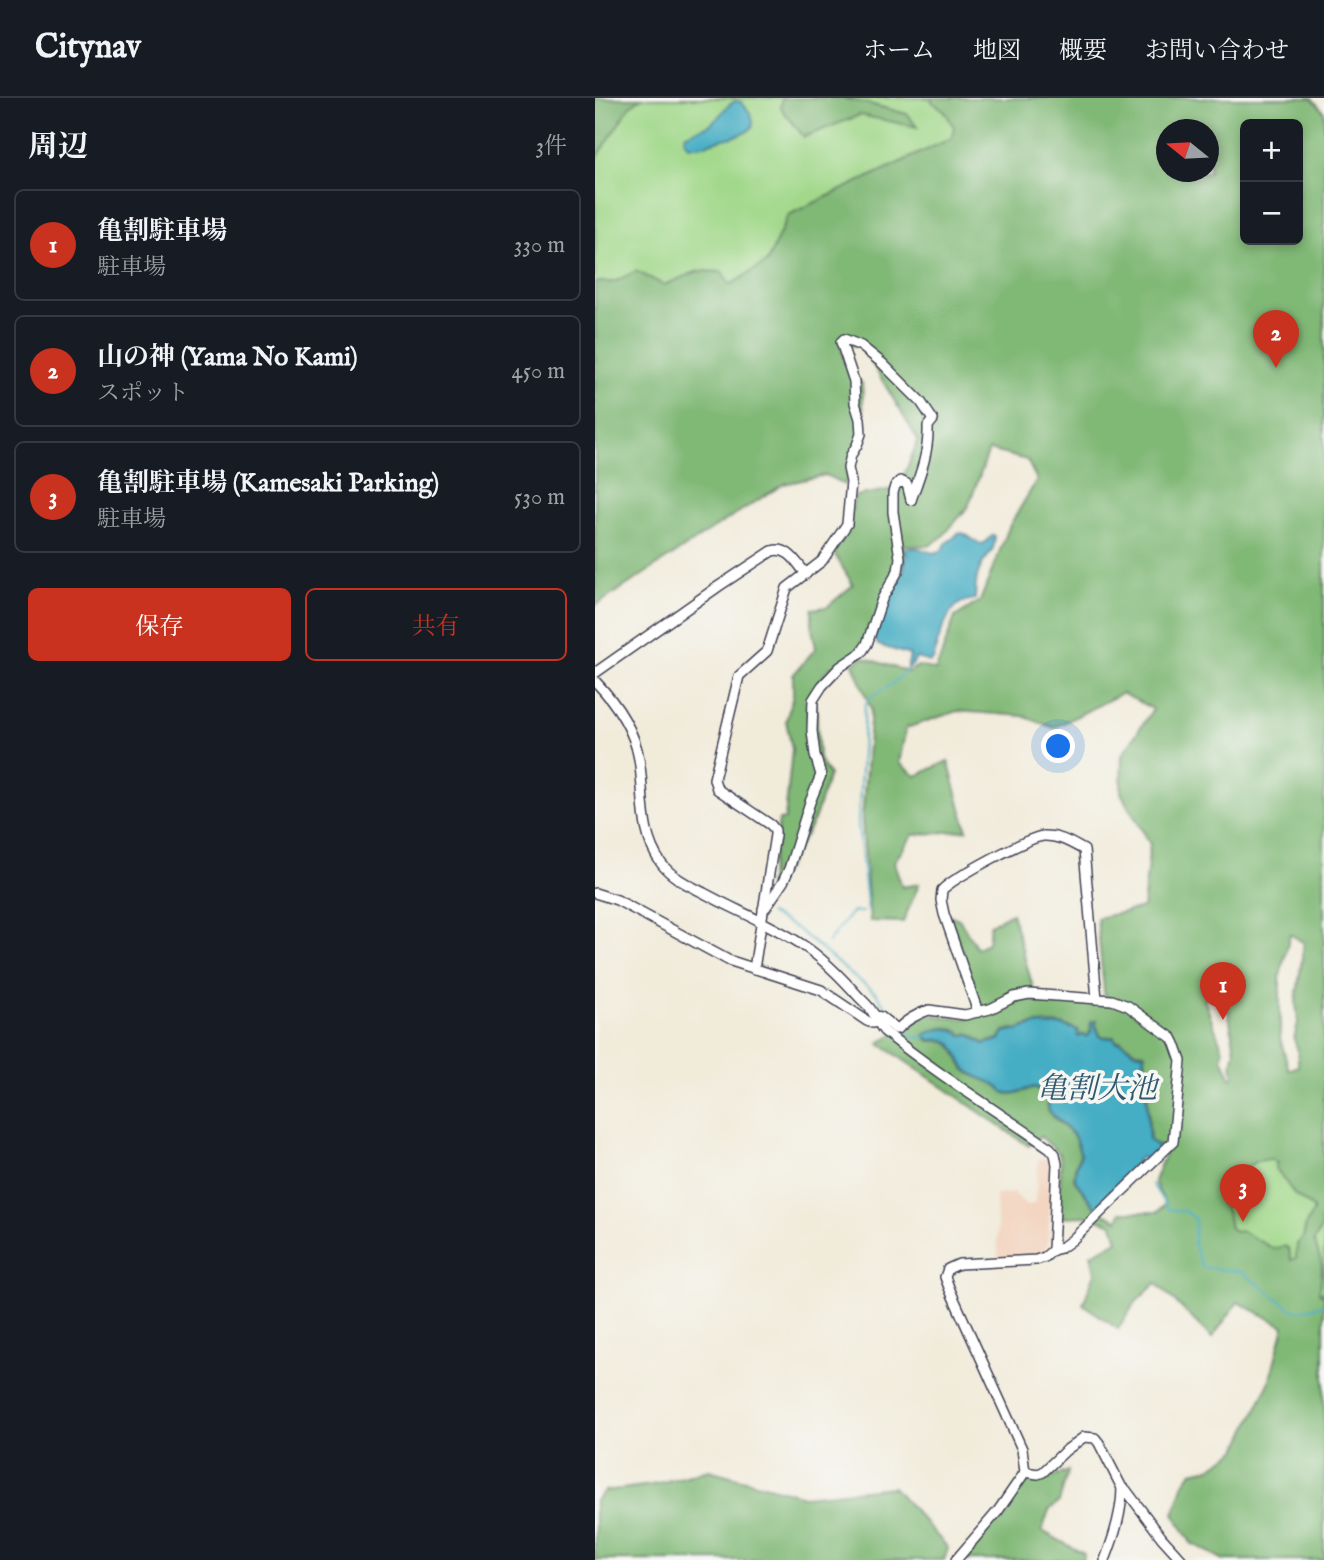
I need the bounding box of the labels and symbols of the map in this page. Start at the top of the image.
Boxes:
north arrow [1156,119,1219,182]
pin: 2 [1253,310,1299,368]
your location [1041,729,1075,763]
pin: 1 [1200,962,1246,1020]
water label: 亀割大池 [1037,1071,1160,1109]
pin: 3 [1220,1164,1266,1222]

